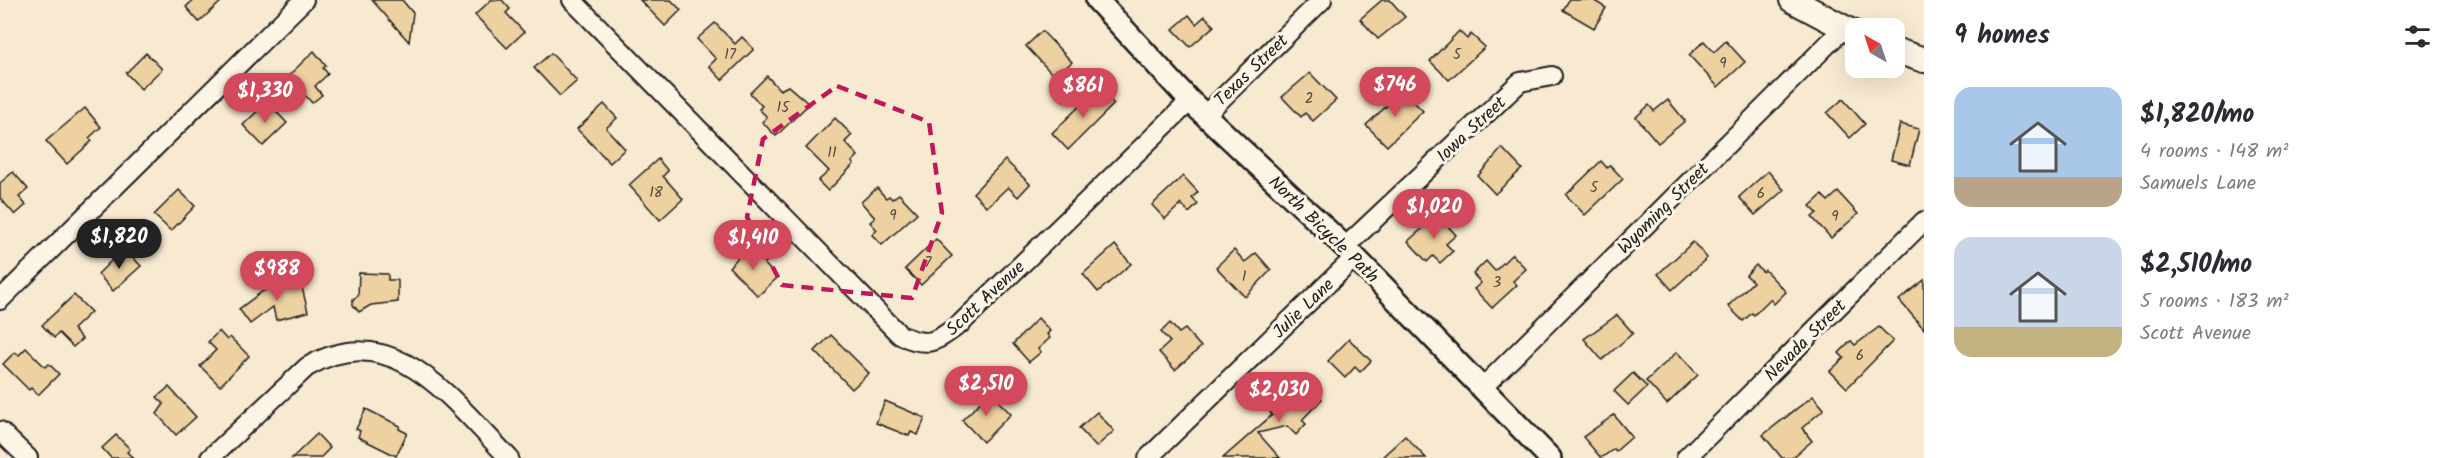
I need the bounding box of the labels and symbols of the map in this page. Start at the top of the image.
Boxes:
north arrow [1845,18,1905,78]
street label: Texas Street [1208,27,1297,114]
house number: 17 [724,43,737,67]
house number: 5 [1453,43,1462,67]
house number: 9 [1719,52,1727,76]
pin: $746 [1359,67,1431,118]
pin: $861 [1047,68,1119,119]
pin: $1,330 [216,73,314,124]
house number: 2 [1305,87,1313,111]
street label: Iowa Street [1430,89,1515,170]
house number: 15 [777,96,790,120]
house number: 11 [827,141,837,165]
street label: Wyoming Street [1611,156,1718,262]
street label: North Bicycle Path [1261,169,1385,291]
house number: 5 [1590,176,1599,200]
house number: 18 [649,181,664,205]
house number: 6 [1757,182,1765,206]
pin: $1,020 [1385,189,1483,240]
house number: 9 [889,204,897,228]
house number: 9 [1831,205,1839,229]
pin: $1,820 [70,219,168,270]
pin: $1,410 [704,220,802,271]
pin: $988 [241,251,313,302]
house number: 7 [925,251,933,275]
street label: Scott Avenue [940,254,1032,344]
house number: 1 [1242,265,1247,289]
house number: 3 [1493,271,1502,295]
street label: Julie Lane [1266,272,1342,346]
street label: Nevada Street [1758,292,1855,389]
house number: 6 [1856,344,1864,368]
pin: $2,510 [937,366,1035,417]
pin: $2,030 [1230,372,1328,423]

